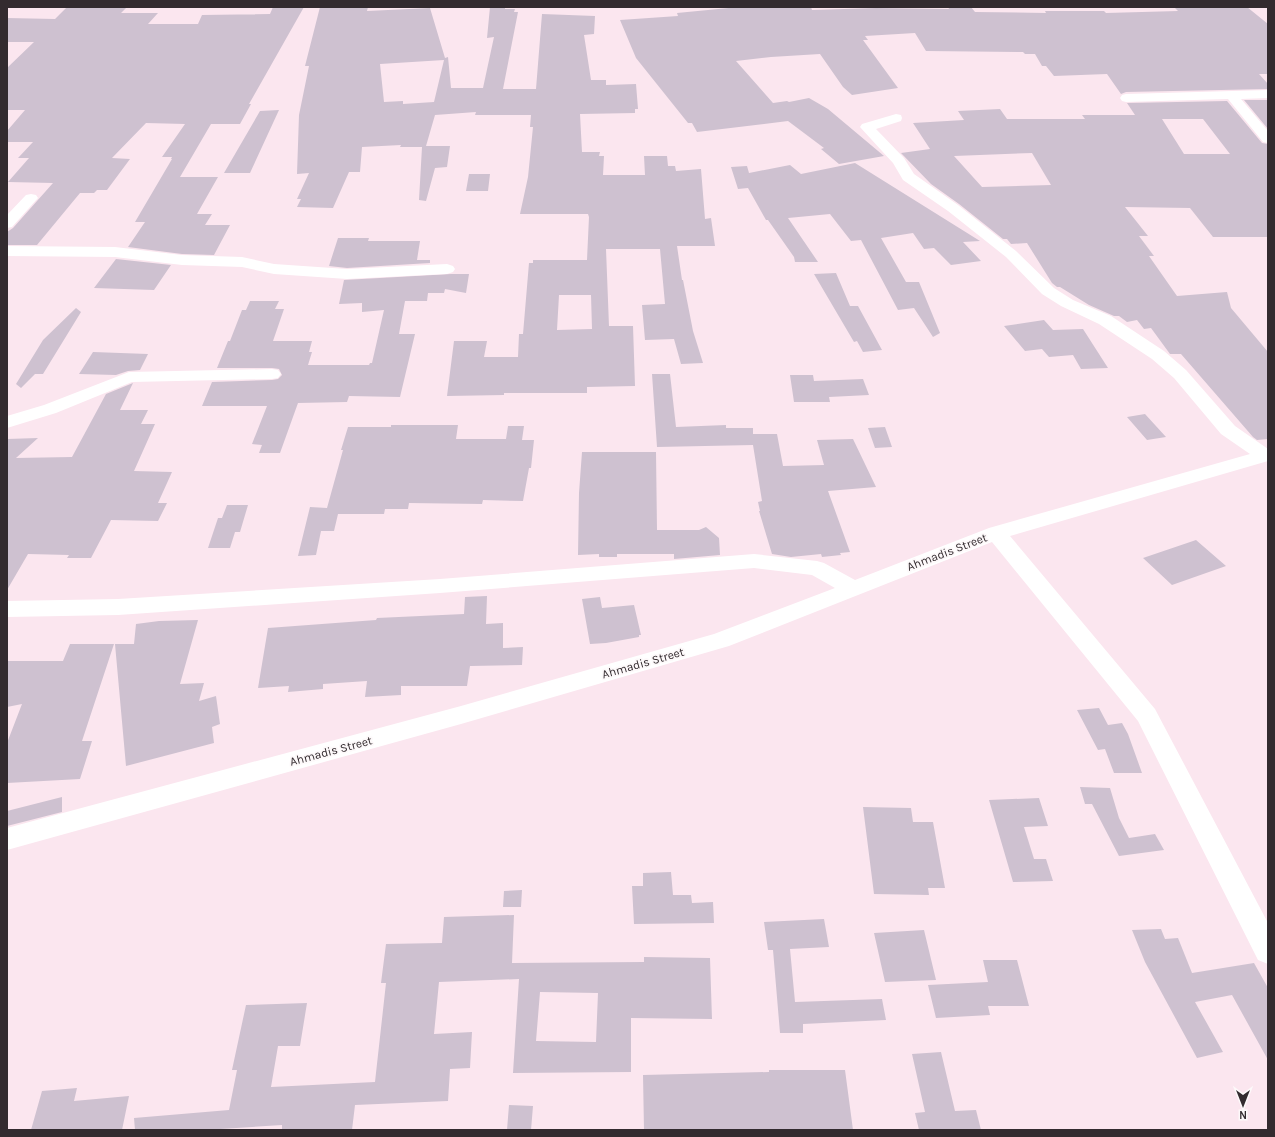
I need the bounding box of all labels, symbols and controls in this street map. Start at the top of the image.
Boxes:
street label: Ahmadis Street [905,530,990,574]
street label: Ahmadis Street [600,644,686,681]
street label: Ahmadis Street [288,733,374,769]
north arrow [1223,1085,1263,1125]
text: N [1239,1108,1247,1121]

